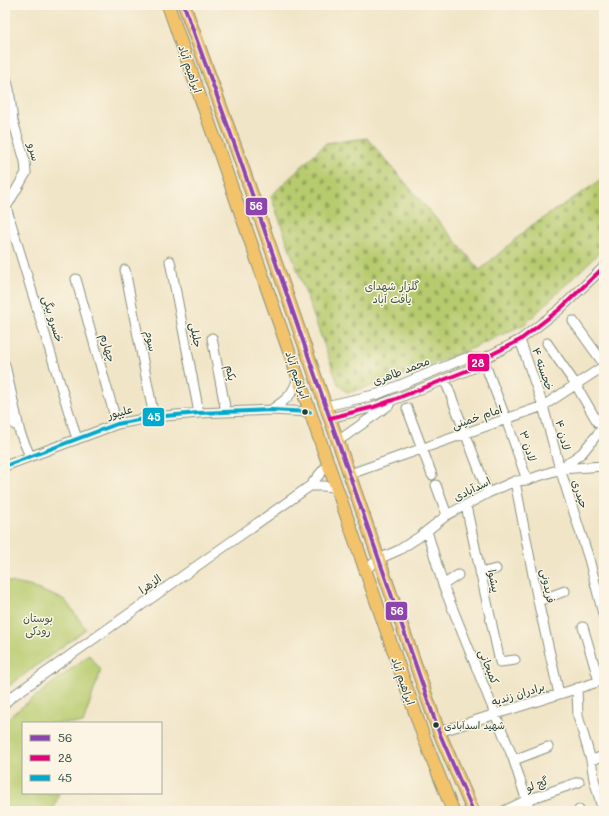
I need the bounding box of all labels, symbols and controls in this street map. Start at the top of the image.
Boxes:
street label: ابراهیم آباد [173,43,206,95]
street label: سرو [24,140,44,163]
line badge: 56 [245,197,268,216]
text: 56 [249,198,263,213]
park label: گلزار شهدای یافت آباد [365,278,420,307]
street label: خسرو بیگی [38,294,68,344]
street label: جلیلی [186,321,206,349]
street label: سوم [140,329,161,353]
street label: چهارم [95,332,120,364]
street label: خجسته ۴ [529,345,558,392]
street label: ابراهیم آباد [280,349,313,401]
street label: محمد طاهری [370,353,432,388]
line badge: 28 [467,353,490,372]
text: 28 [472,355,485,370]
street label: یکم [221,364,240,382]
street label: علیپور [105,401,134,423]
street label: امام خمینی [450,401,505,434]
line badge: 45 [142,407,165,427]
unlabelled marker [300,407,310,417]
text: 45 [147,409,161,424]
street label: لادن ۴ [552,418,575,452]
street label: لادن ۳ [516,429,540,463]
street label: اسدآبادی [451,473,493,505]
street label: حیدری [569,478,592,510]
street label: پیشوا [484,568,504,594]
street label: فریدونی [537,568,559,604]
street label: الزهرا [135,570,164,597]
line badge: 56 [385,601,408,621]
text: 56 [390,603,404,618]
park label: بوستان رودکی [23,610,53,639]
street label: کمیجانی [475,647,503,687]
street label: ابراهیم آباد [386,655,419,707]
street label: برادران زندیه [489,678,547,710]
place label: شهید اسدآبادی [444,718,505,732]
marker: شهید اسدآبادی [431,720,441,730]
legend [22,722,162,794]
text: 56 [58,729,72,745]
text: 28 [58,749,72,765]
text: 45 [58,769,72,785]
street label: گچ لو [522,772,551,796]

